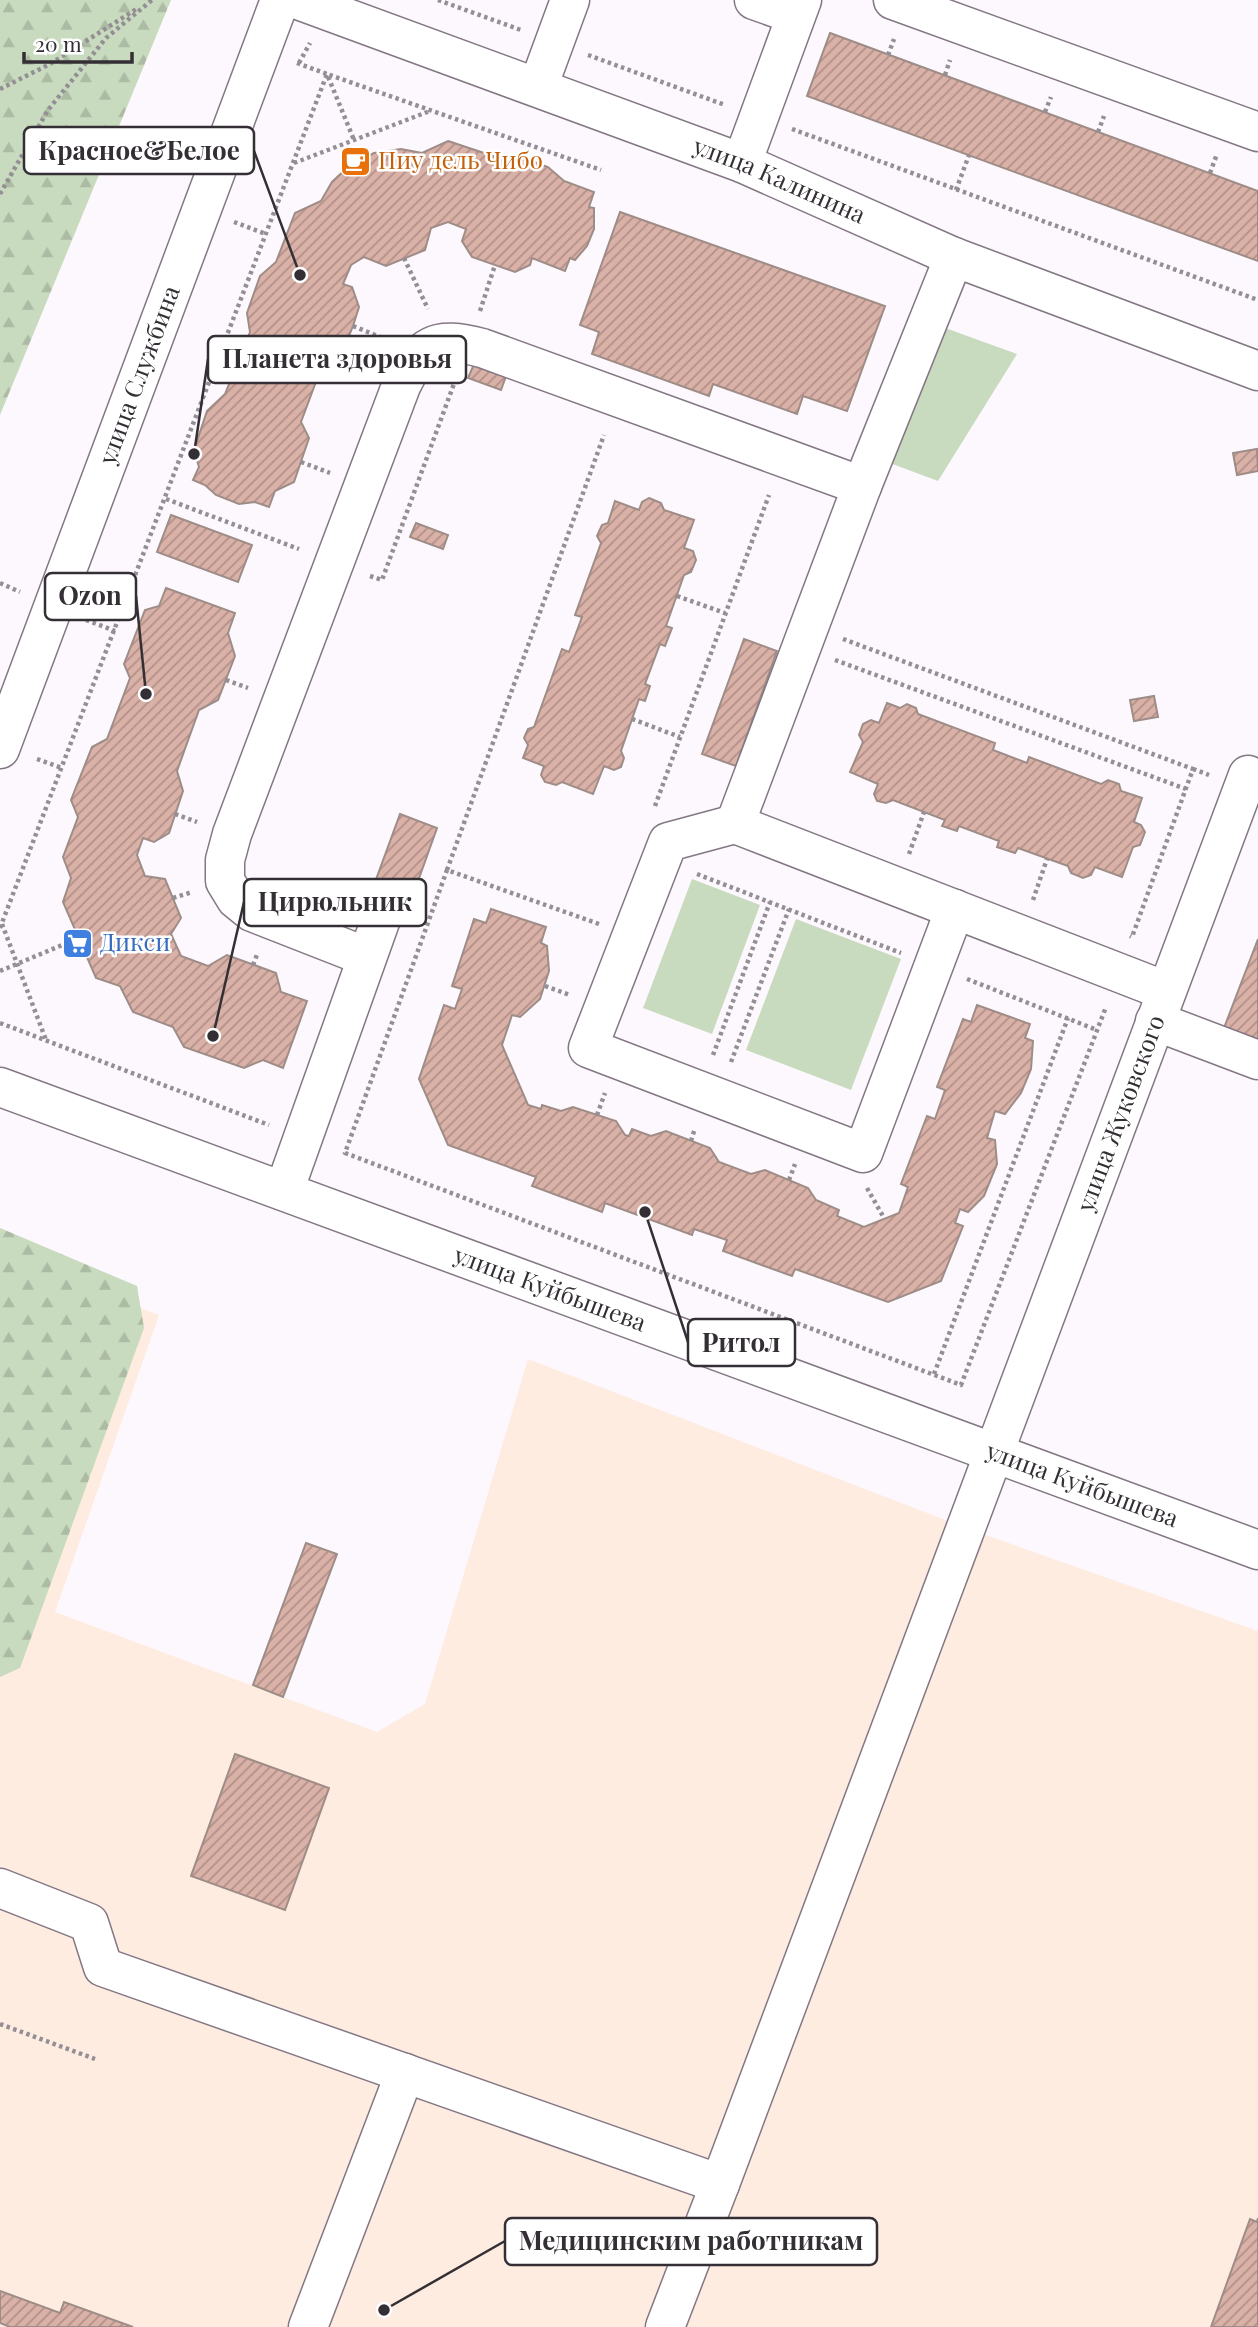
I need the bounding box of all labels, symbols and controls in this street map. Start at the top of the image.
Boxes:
scale bar [24,21,133,65]
text: 20 m [35,29,82,57]
callout: Красное&Белое [24,127,254,174]
street label: улица Калинина [688,128,871,230]
text: Красное&Белое [38,132,240,167]
place label: Пиу дель Чибо [378,143,543,175]
cafe icon: Пиу дель Чибо [338,144,372,178]
street label: улица Службина [90,281,186,469]
callout: Планета здоровья [208,336,466,383]
text: Планета здоровья [222,340,452,375]
callout: Ozon [45,573,136,620]
text: Ozon [58,577,122,612]
callout: Цирюльник [244,879,426,926]
text: Цирюльник [258,883,412,918]
place label: Дикси [100,925,170,957]
supermarket icon: Дикси [60,926,94,960]
street label: улица Жуковского [1067,1010,1171,1217]
street label: улица Куйбышева [449,1237,651,1337]
callout: Ритол [688,1319,795,1366]
text: Ритол [702,1324,781,1359]
street label: улица Куйбышева [981,1433,1183,1533]
callout: Медицинским работникам [505,2218,877,2265]
text: Медицинским работникам [519,2222,863,2257]

